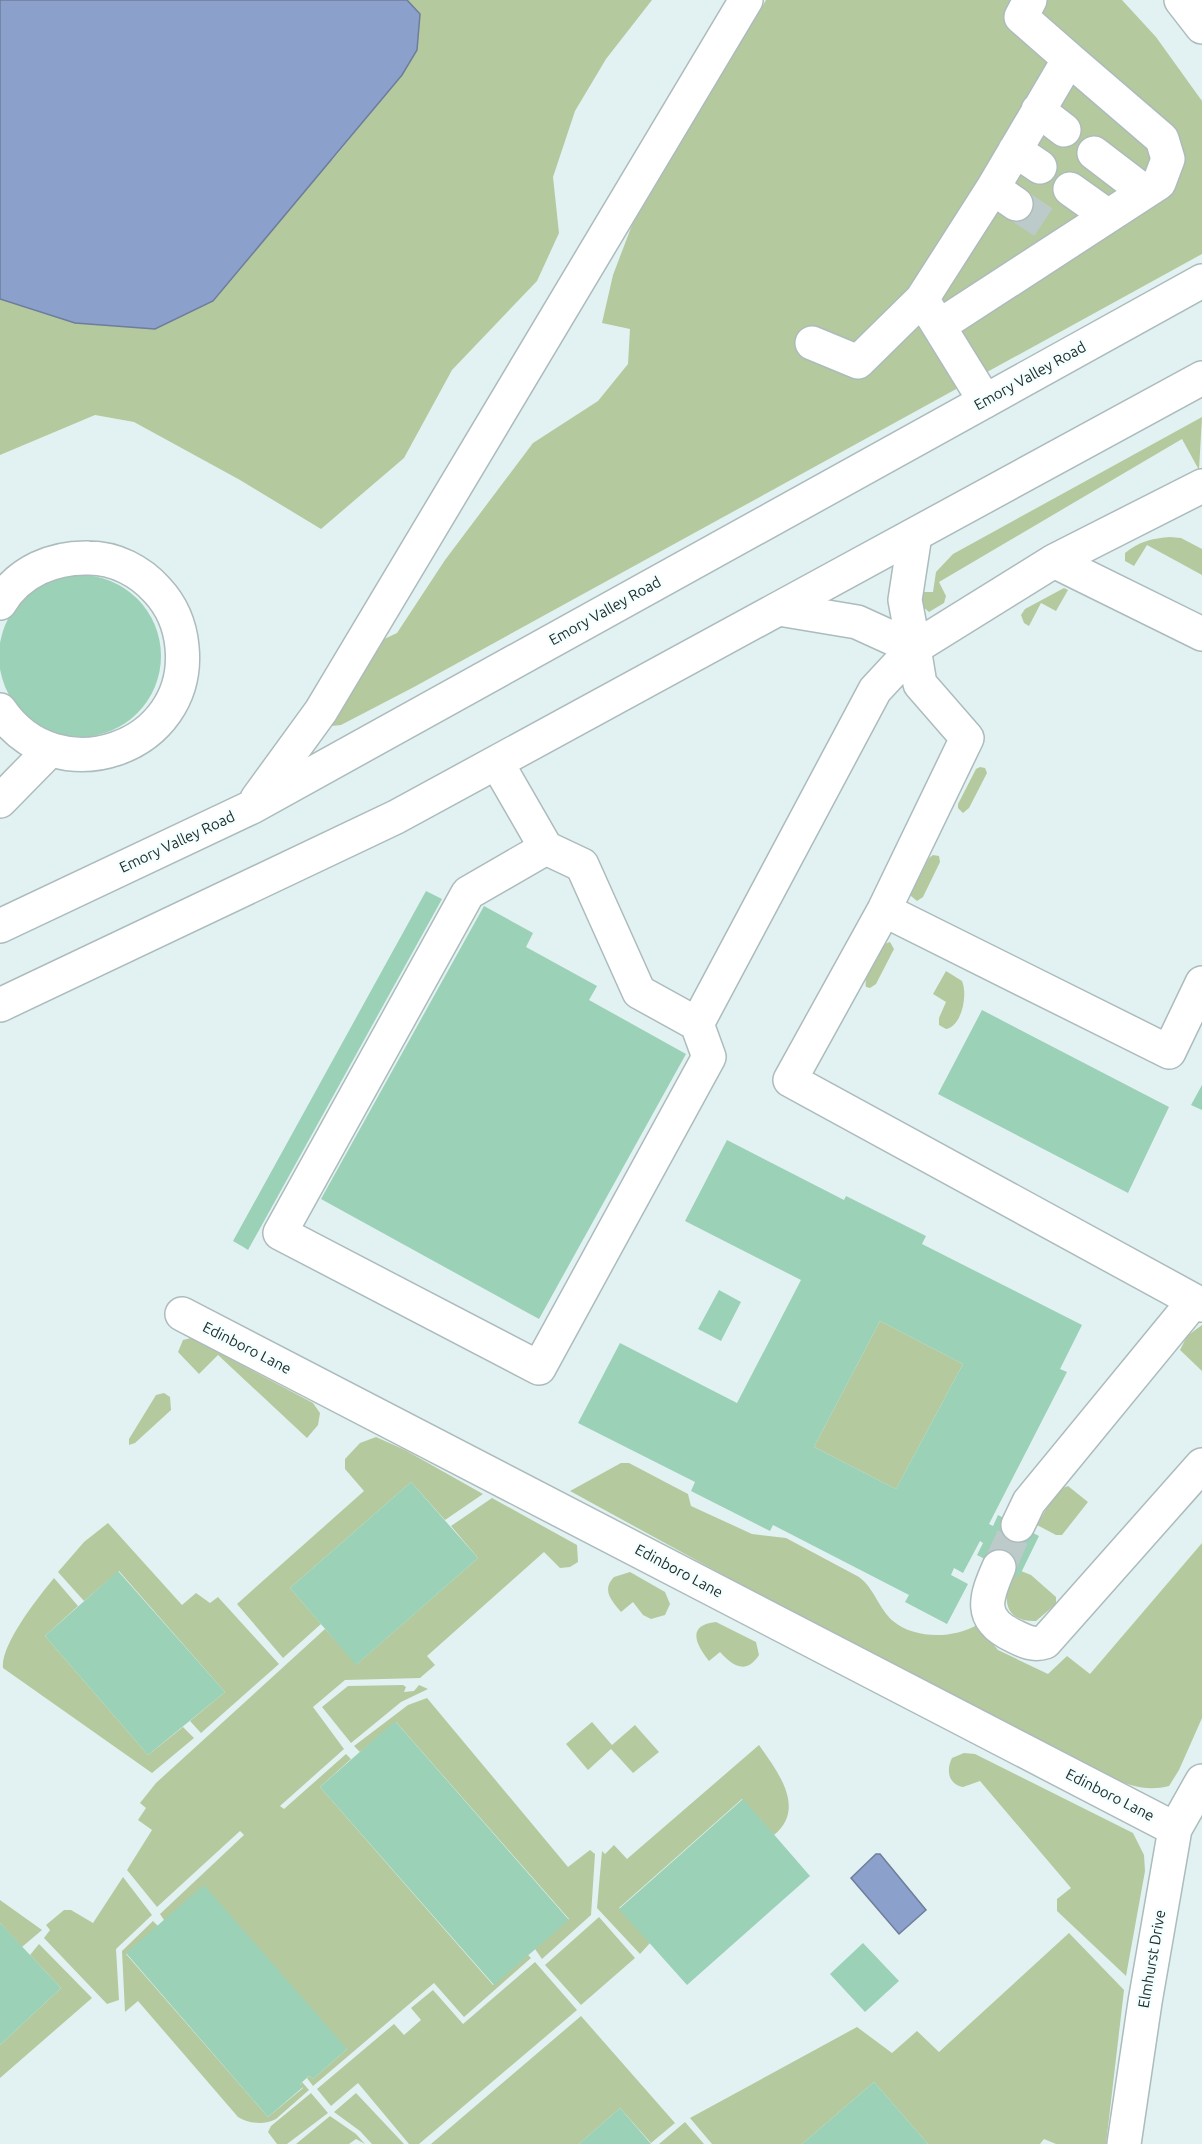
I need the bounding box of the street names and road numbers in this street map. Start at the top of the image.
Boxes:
street label: Emory Valley Road [971,338,1089,413]
street label: Emory Valley Road [546,573,664,648]
street label: Emory Valley Road [116,807,237,876]
street label: Edinboro Lane [200,1318,294,1377]
street label: Edinboro Lane [632,1540,726,1601]
street label: Edinboro Lane [1063,1765,1157,1824]
street label: Elmhurst Drive [1135,1908,1169,2009]

